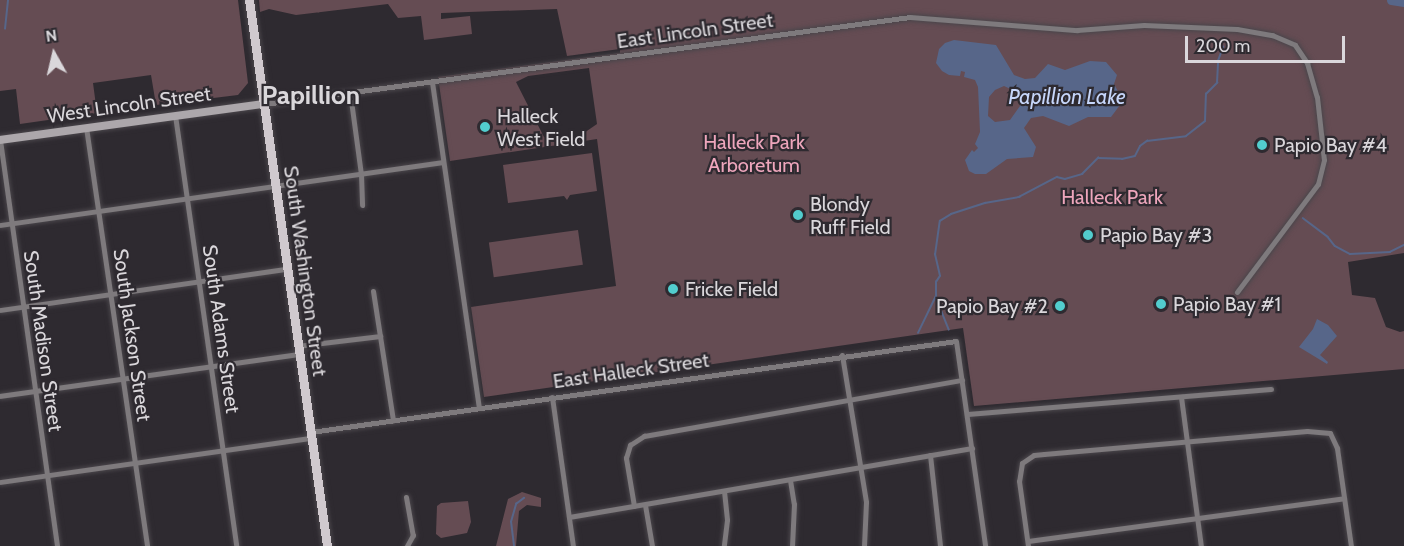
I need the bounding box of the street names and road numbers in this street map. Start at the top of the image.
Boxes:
street label: East Lincoln Street [615,8,775,54]
street label: West Lincoln Street [46,82,212,128]
street label: South Washington Street [278,164,332,378]
street label: South Adams Street [197,243,245,415]
street label: South Jackson Street [108,247,156,423]
street label: South Madison Street [18,249,68,433]
street label: East Halleck Street [551,348,711,394]

